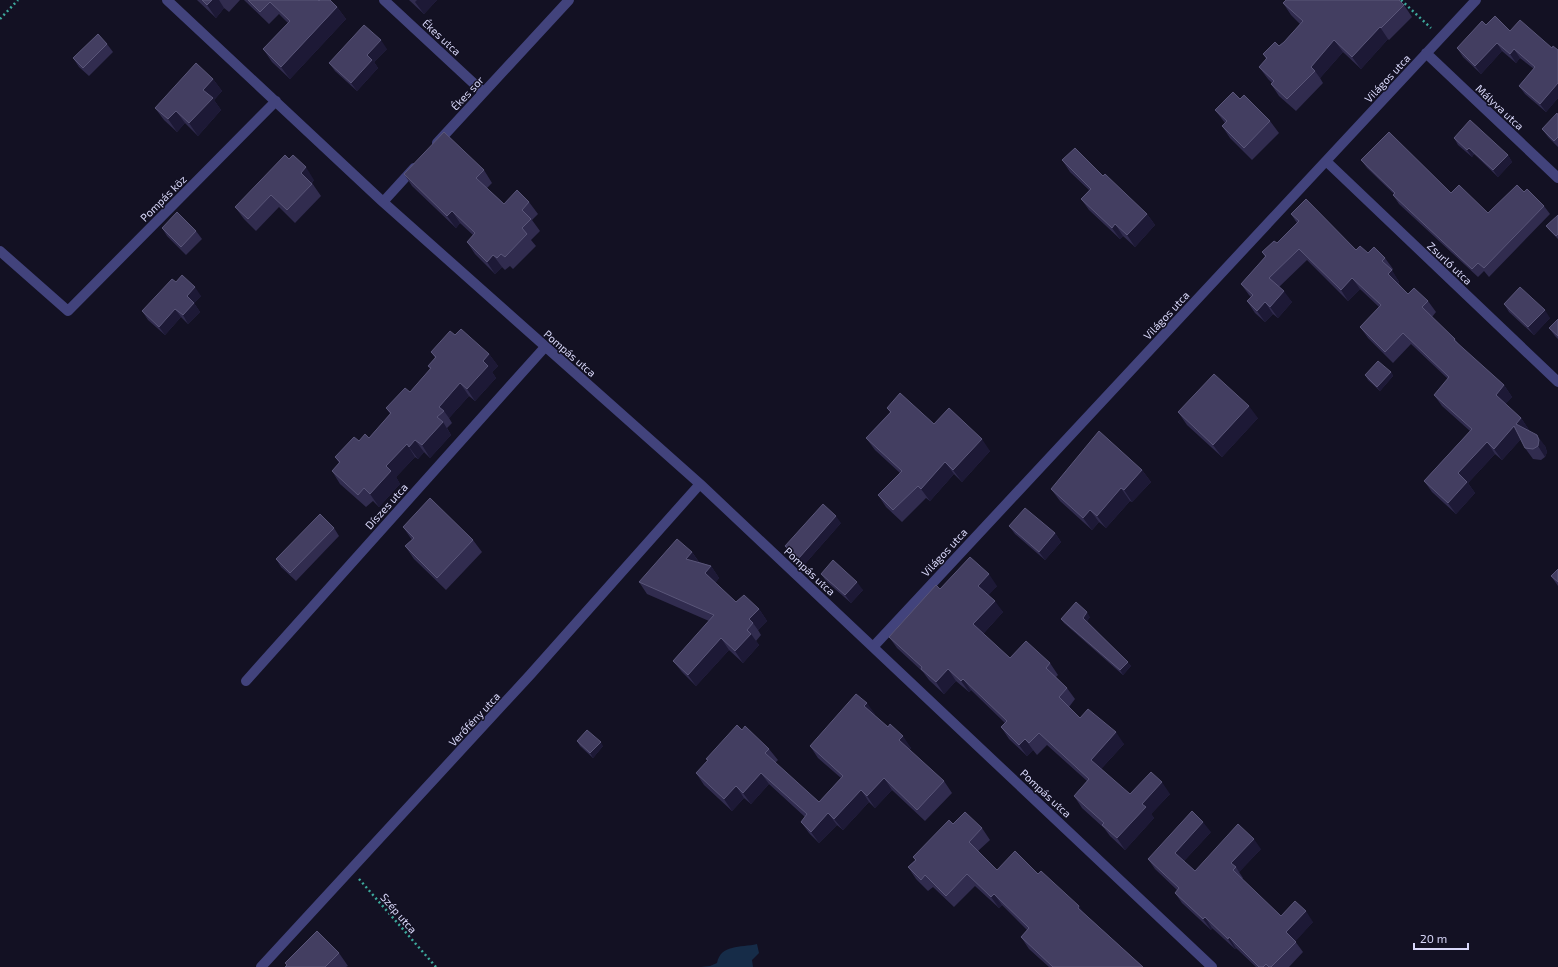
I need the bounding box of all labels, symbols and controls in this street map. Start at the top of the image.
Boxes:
street label: Ékes utca [420,16,464,58]
street label: Világos utca [1361,51,1413,105]
street label: Ékes sor [448,73,486,113]
street label: Mályva utca [1473,82,1527,132]
street label: Pompás köz [137,172,189,224]
street label: Zsurló utca [1425,239,1475,287]
street label: Világos utca [1140,288,1192,342]
street label: Pompás utca [541,327,599,379]
street label: Díszes utca [362,480,410,532]
street label: Világos utca [918,525,970,579]
street label: Pompás utca [782,544,838,598]
street label: Verőfény utca [446,689,502,749]
street label: Pompás utca [1018,766,1074,820]
street label: Szép utca [378,890,420,936]
scale bar [1414,925,1468,951]
text: 20 m [1420,931,1447,945]

